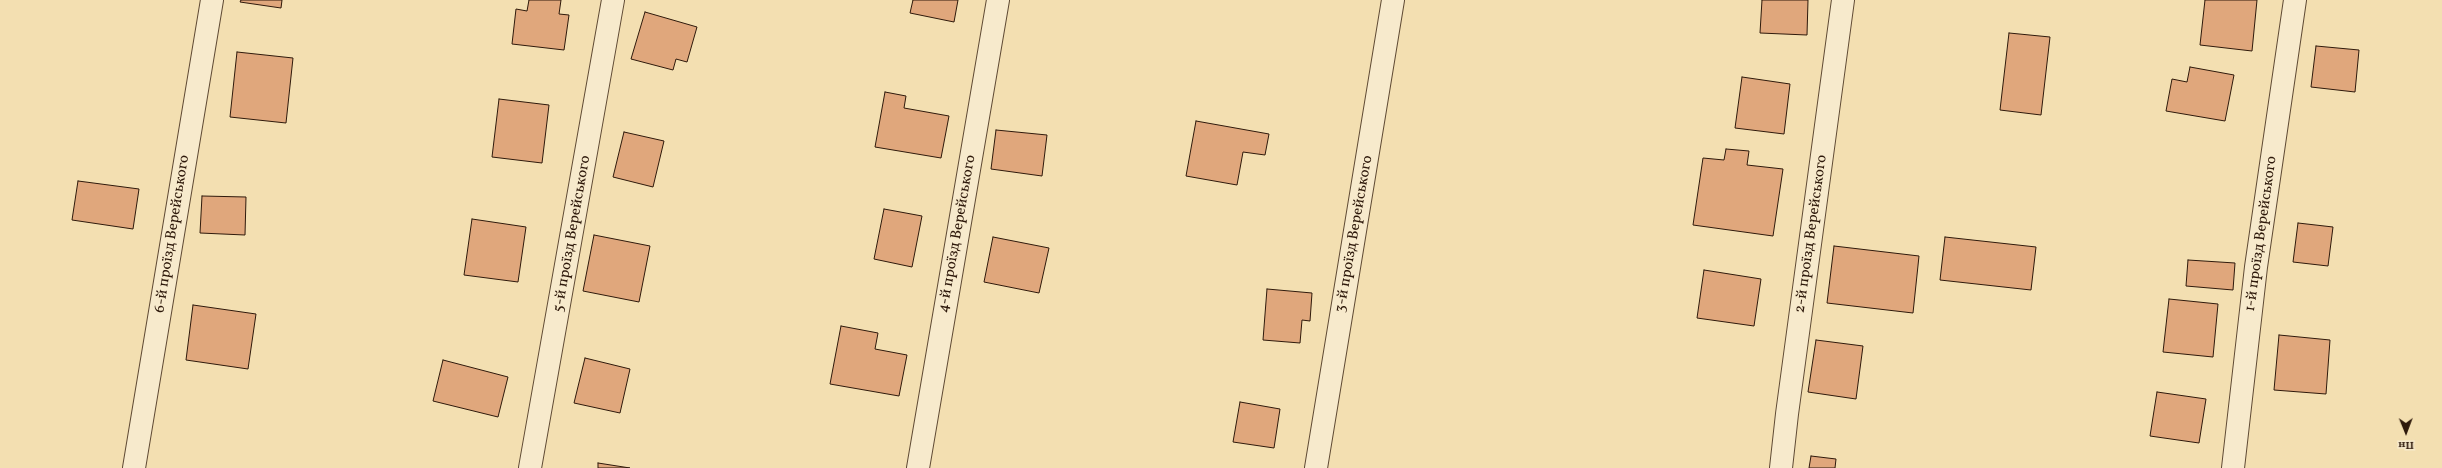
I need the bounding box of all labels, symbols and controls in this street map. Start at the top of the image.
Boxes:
street label: 6-й проїзд Верейського [152,154,194,314]
street label: 5-й проїзд Верейського [550,154,596,314]
street label: 4-й проїзд Верейського [935,154,981,314]
street label: 3-й проїзд Верейського [1332,154,1378,314]
street label: 2-й проїзд Верейського [1792,154,1832,314]
street label: 1-й проїзд Верейського [2242,155,2282,313]
north arrow [2386,412,2426,452]
text: Пн [2398,437,2414,452]

